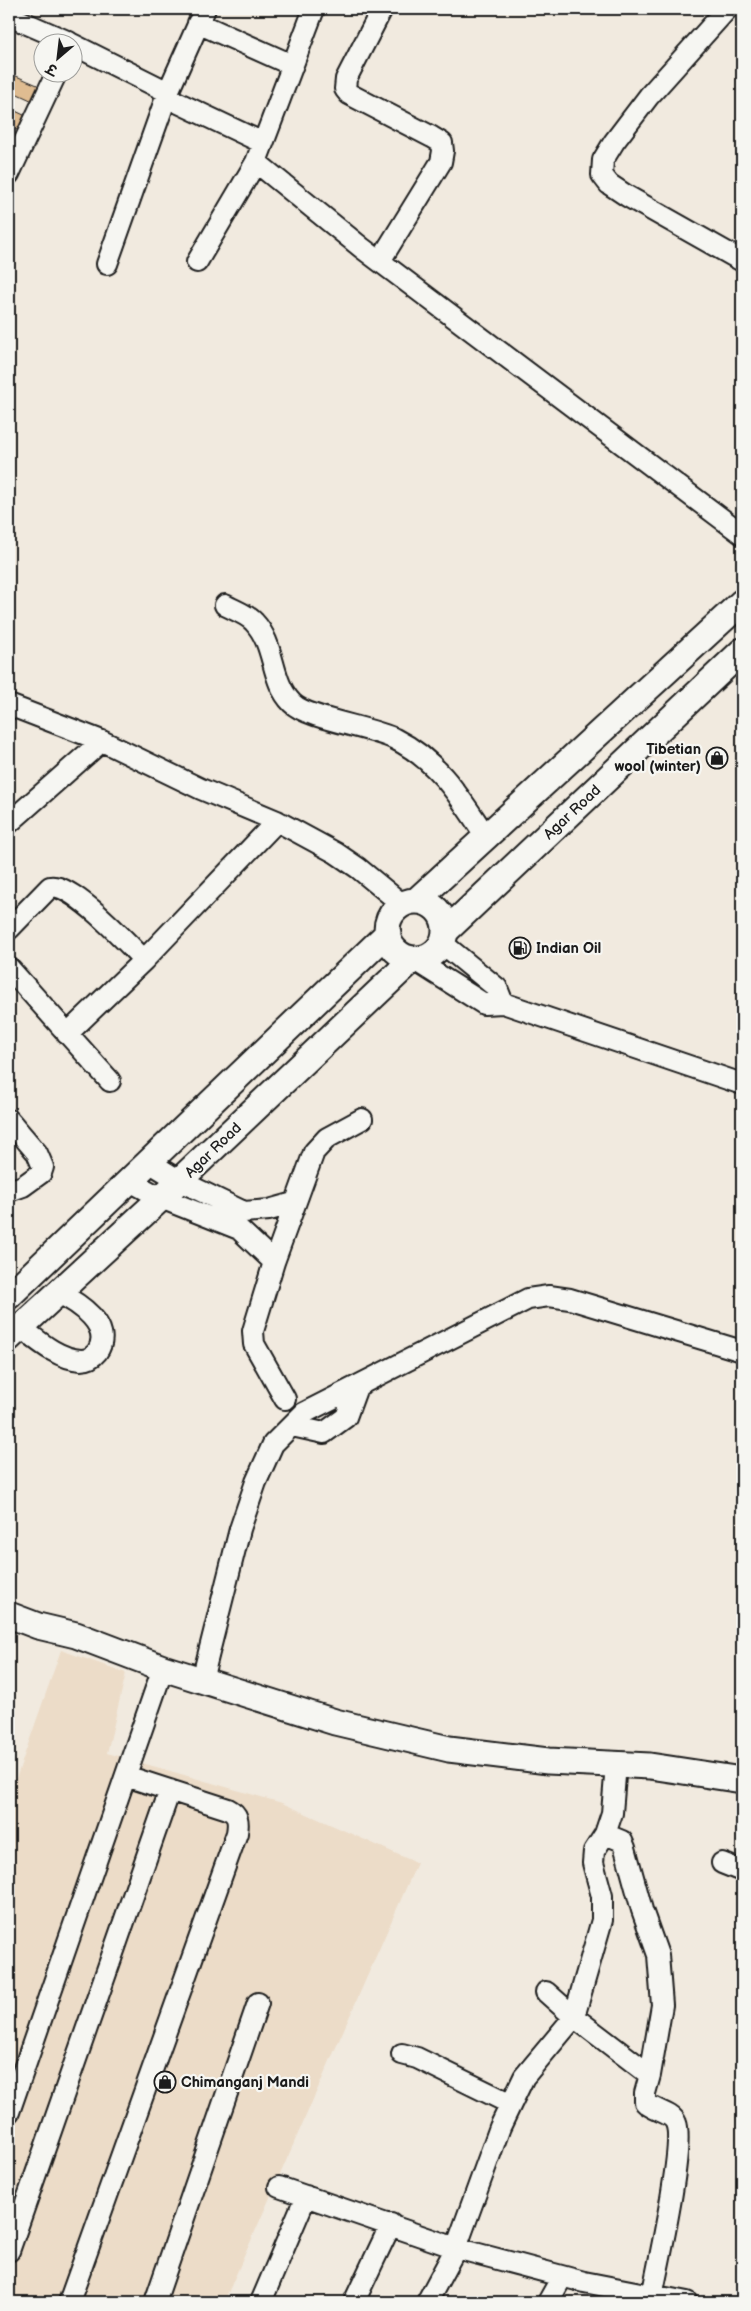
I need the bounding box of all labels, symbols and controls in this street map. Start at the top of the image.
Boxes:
north arrow [32,32,82,82]
text: उ [43,59,62,80]
place label: Tibetian wool (winter) [615,740,701,776]
shop icon: Tibetian wool (winter) [705,746,729,770]
street label: Agar Road [540,781,605,844]
fuel station icon: Indian Oil [508,936,532,960]
place label: Indian Oil [536,939,601,958]
street label: Agar Road [181,1119,246,1182]
shop icon: Chimanganj Mandi [153,2070,177,2094]
place label: Chimanganj Mandi [181,2073,309,2092]

